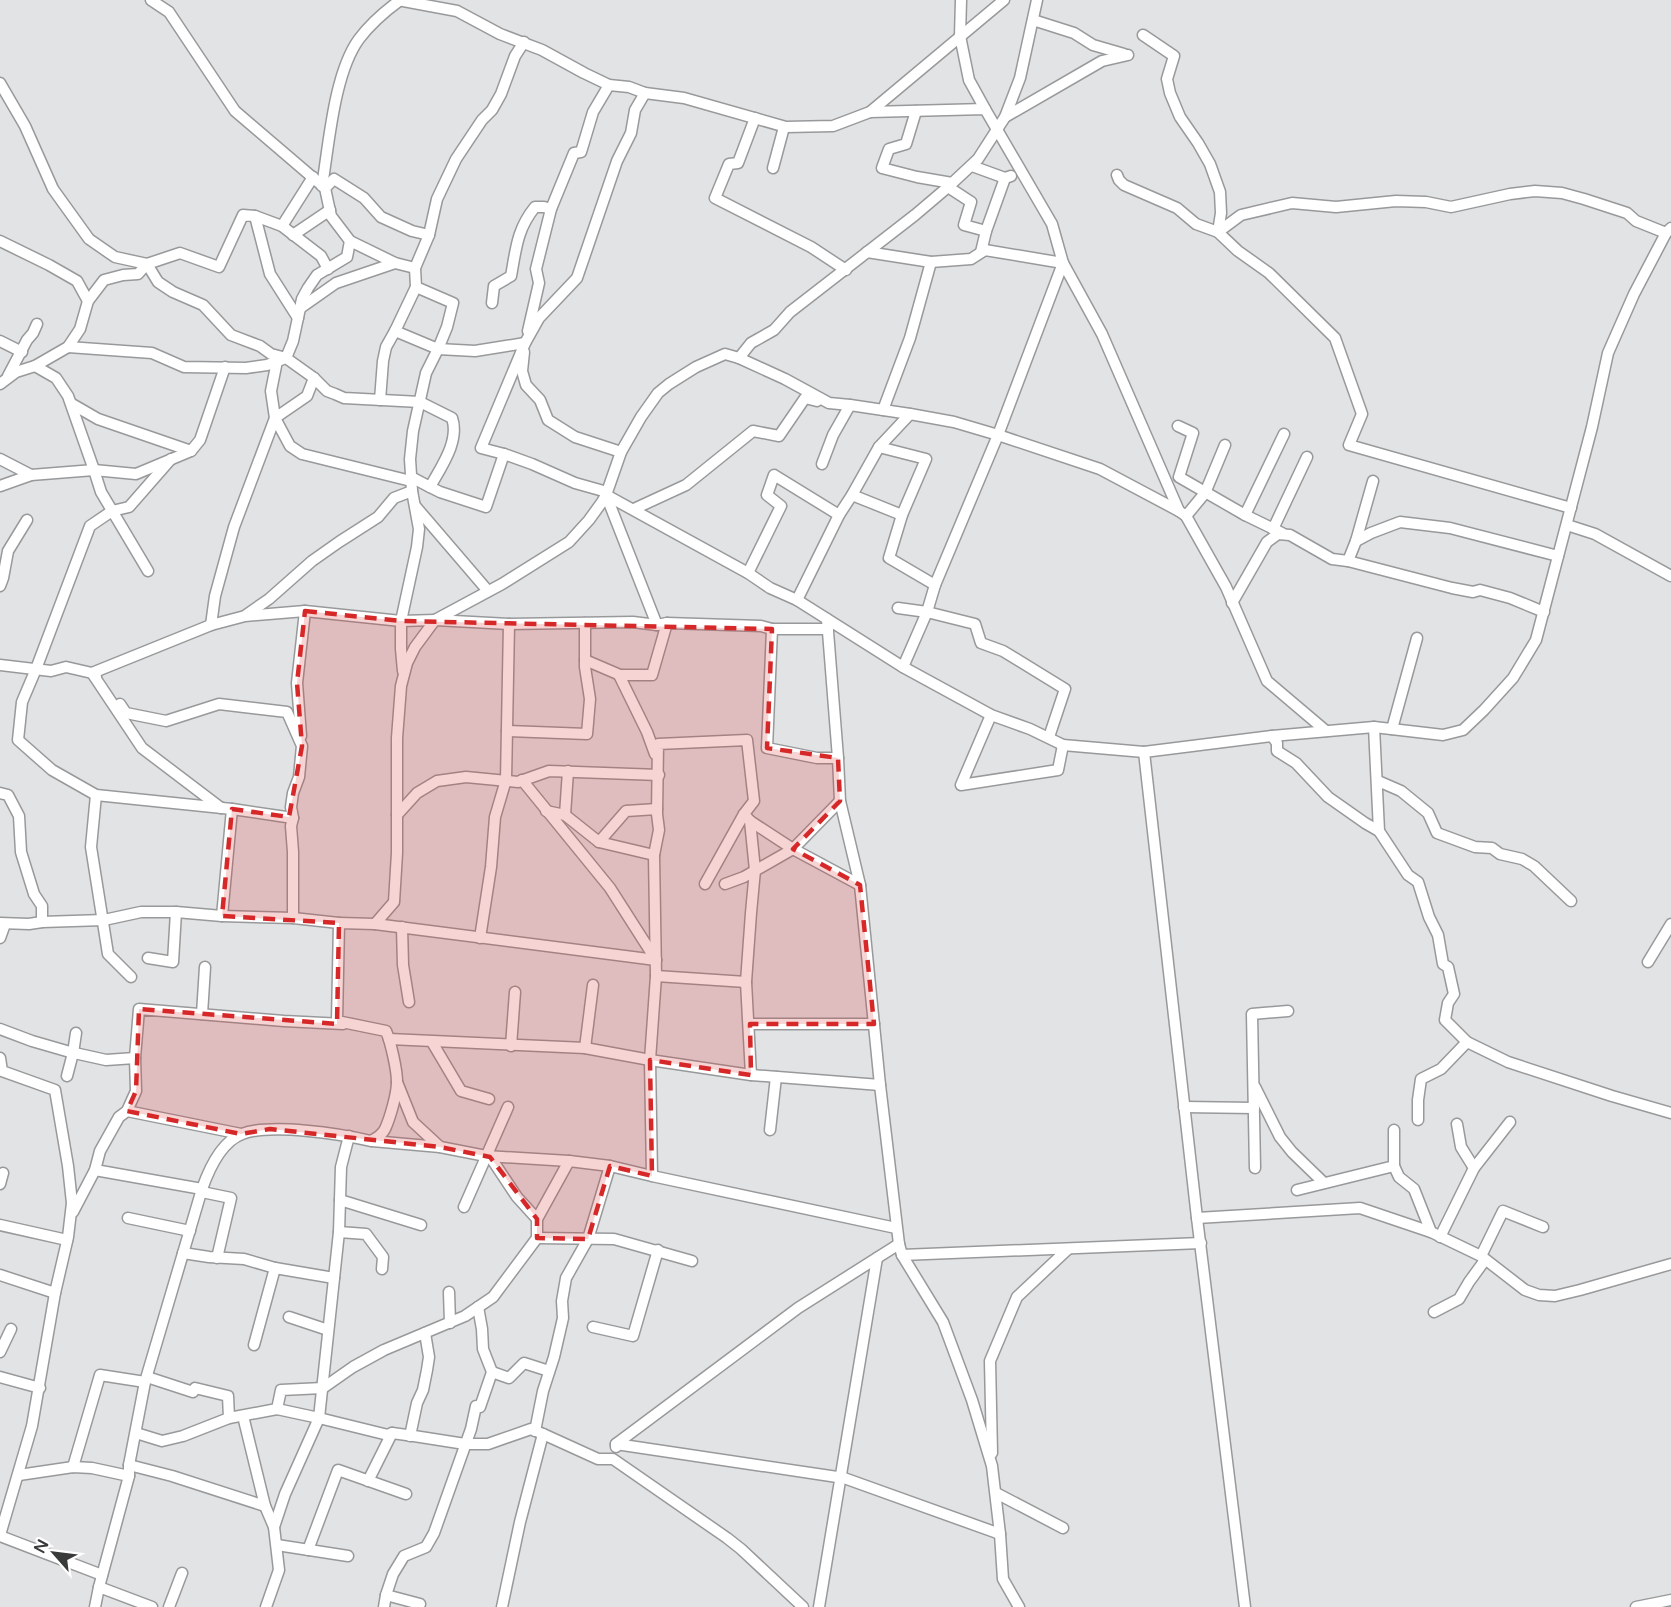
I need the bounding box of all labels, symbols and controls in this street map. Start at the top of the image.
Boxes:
north arrow [24,1523,84,1583]
text: N [30,1536,53,1557]

